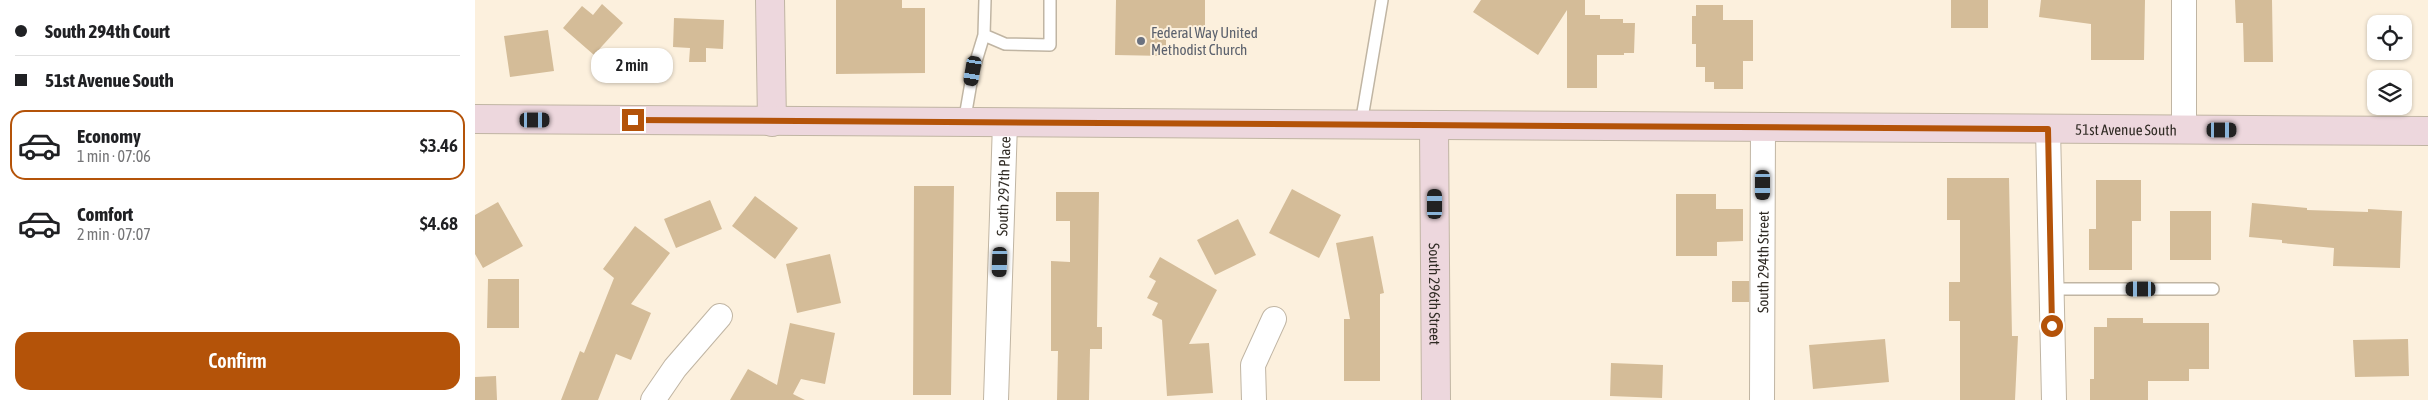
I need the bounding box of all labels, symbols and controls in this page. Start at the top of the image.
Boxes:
map controls [2367,15,2412,115]
button: locate [2367,15,2412,60]
text: South 294th Court [45,20,170,42]
place label: Federal Way United Methodist Church [1151,24,1258,58]
marker: Federal Way United Methodist Church [1135,35,1147,47]
callout: 2 min [592,48,674,82]
car [963,55,982,87]
text: 2 min [616,56,648,74]
text: 51st Avenue South [45,69,174,91]
button: layers [2367,70,2412,115]
route end [622,109,644,131]
car [520,113,550,128]
street label: 51st Avenue South [2075,120,2177,138]
icon: car [17,123,62,168]
car [2207,123,2237,138]
text: Economy [77,125,141,147]
text: $3.46 [420,134,458,156]
street label: South 297th Place [993,136,1013,236]
text: 1 min · 07:06 [77,147,151,165]
car [1755,170,1770,200]
car [1427,189,1442,219]
icon: car [17,201,62,246]
text: Comfort [77,203,133,225]
street label: South 294th Street [1754,211,1771,313]
text: $4.68 [420,212,458,234]
text: 2 min · 07:07 [77,225,151,243]
street label: South 296th Street [1426,243,1444,345]
car [991,247,1008,277]
car [2126,282,2156,297]
route start [2041,315,2063,337]
button: Confirm [15,332,460,390]

